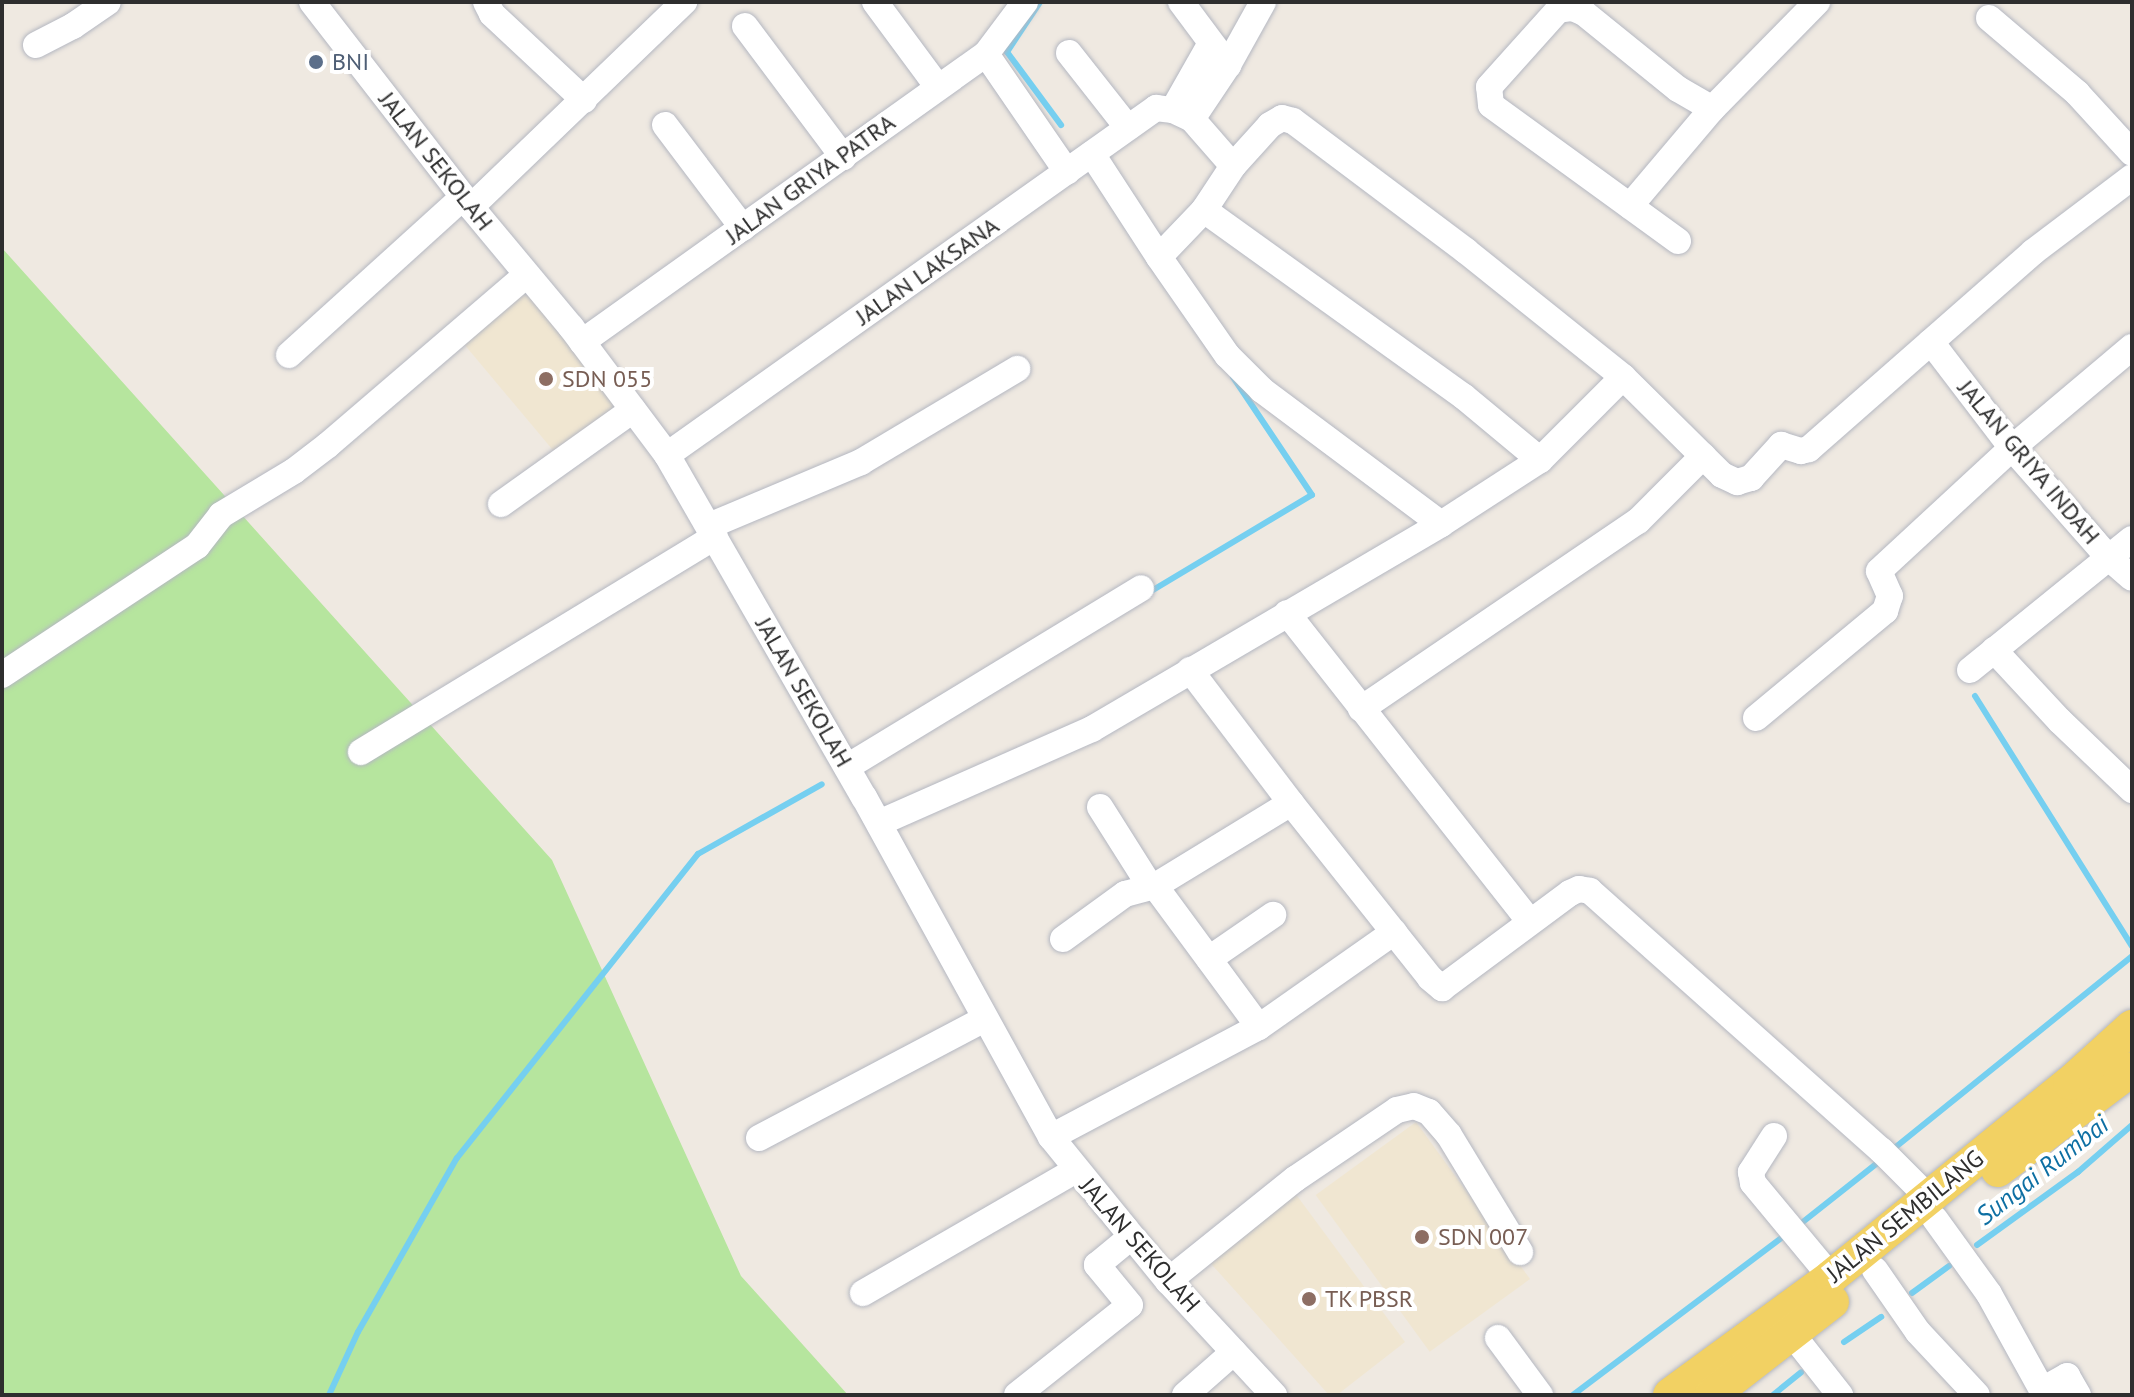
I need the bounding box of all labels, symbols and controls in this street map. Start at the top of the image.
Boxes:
place label: BNI [332,48,369,76]
marker: BNI [307,53,325,71]
street label: JALAN SEKOLAH [373,86,499,236]
street label: JALAN GRIYA PATRA [719,107,901,251]
street label: JALAN LAKSANA [850,211,1004,331]
place label: SDN 055 [562,365,652,393]
marker: SDN 055 [537,370,555,388]
street label: JALAN GRIYA INDAH [1952,374,2106,550]
street label: JALAN SEKOLAH [749,612,859,772]
water label: Sungai Rumbai [1969,1109,2115,1231]
street label: JALAN SEMBILANG [1821,1144,1989,1288]
street label: JALAN SEKOLAH [1074,1172,1206,1318]
place label: SDN 007 [1438,1223,1528,1251]
marker: SDN 007 [1413,1228,1431,1246]
place label: TK PBSR [1325,1285,1414,1313]
marker: TK PBSR [1300,1290,1318,1308]

